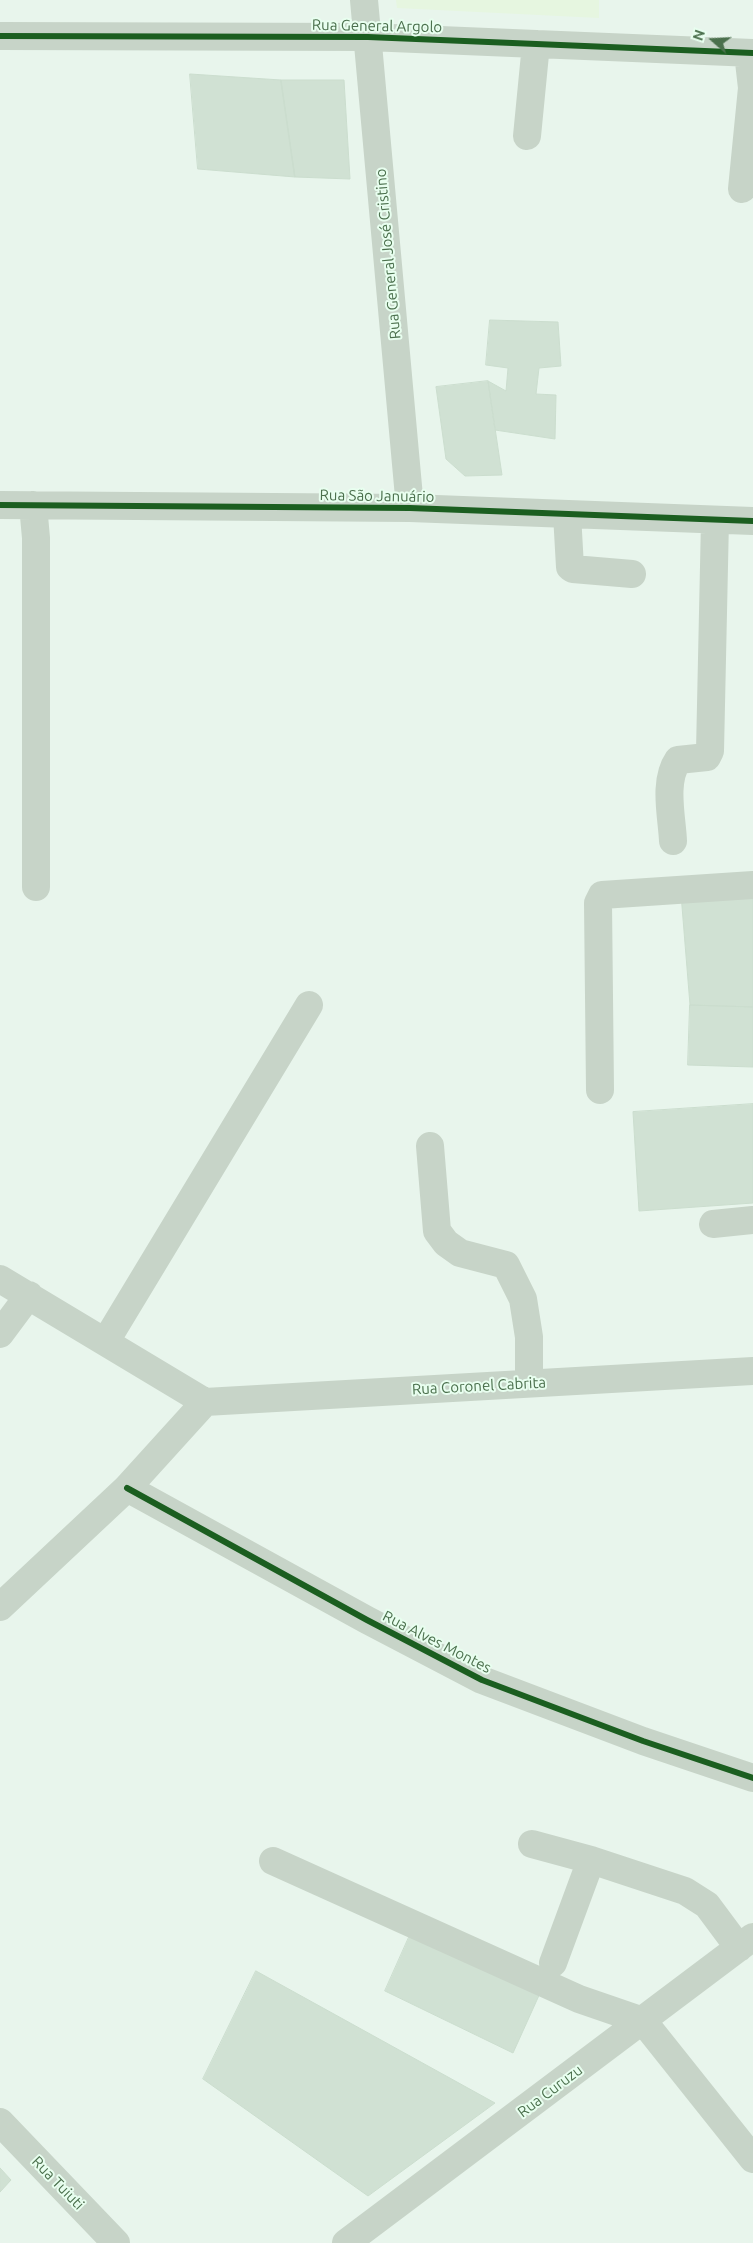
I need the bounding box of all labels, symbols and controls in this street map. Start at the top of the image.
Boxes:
north arrow [688,15,738,65]
street label: Rua General Argolo [312,16,442,36]
text: N [690,28,708,43]
street label: Rua General José Cristino [372,168,404,340]
street label: Rua São Januário [319,486,435,506]
street label: Rua Coronel Cabrita [411,1373,547,1399]
street label: Rua Alves Montes [380,1607,494,1677]
street label: Rua Curuzu [514,2061,586,2121]
street label: Rua Tuiuti [28,2153,88,2213]

